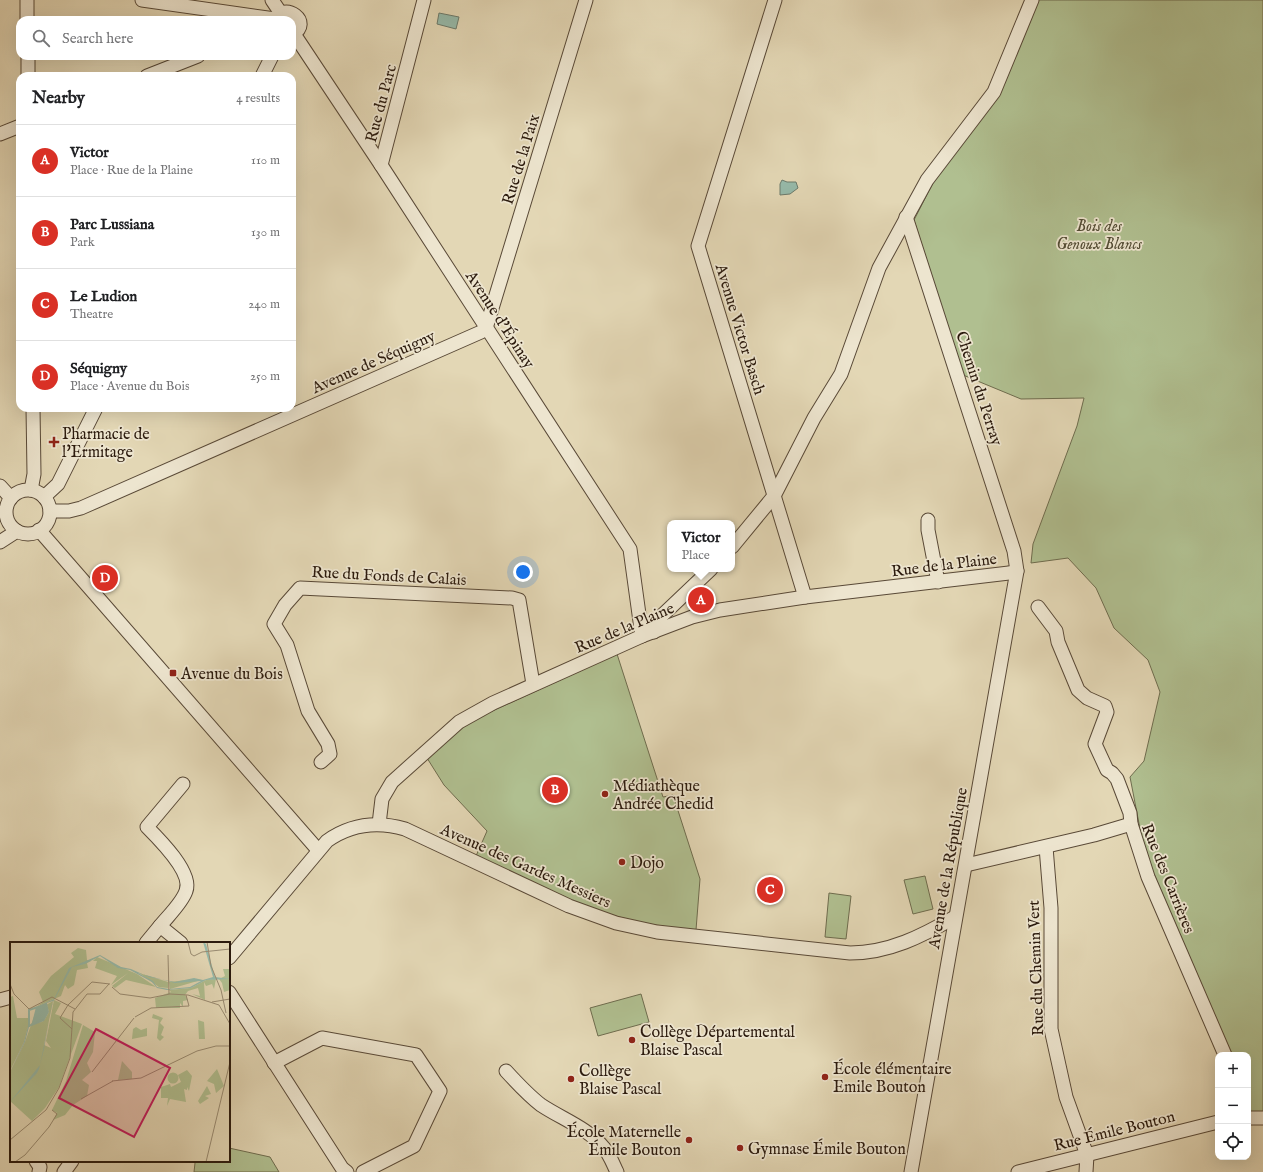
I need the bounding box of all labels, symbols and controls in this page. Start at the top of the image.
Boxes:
search box [16,16,296,60]
icon: search [30,27,52,49]
text: Search here [62,29,133,48]
street label: Rue du Parc [362,62,402,145]
text: Nearby [32,88,85,109]
text: 4 results [236,90,280,107]
street label: Rue de la Paix [499,112,545,207]
text: Victor [70,143,109,162]
text: A [41,152,49,169]
text: 110 m [251,152,280,169]
text: Place · Rue de la Plaine [70,162,193,179]
text: Parc Lussiana [70,215,154,234]
park label: Bois des Genoux Blancs [1056,217,1142,255]
text: B [41,224,49,241]
text: 130 m [251,224,280,241]
text: Park [70,234,95,251]
street label: Avenue Victor Basch [709,261,769,398]
street label: Avenue d'Épinay [460,266,540,373]
text: Le Ludion [70,287,137,306]
text: C [40,296,50,313]
text: 240 m [248,296,280,313]
text: Theatre [70,306,113,323]
street label: Avenue de Séquigny [308,327,439,399]
street label: Chemin du Perray [950,329,1006,448]
text: Séquigny [70,359,127,378]
text: D [40,368,50,385]
text: 250 m [250,368,280,385]
text: Place · Avenue du Bois [70,378,189,395]
place label: Pharmacie de l'Ermitage [62,425,150,463]
marker: Pharmacie de l'Ermitage [49,437,59,447]
popup [667,520,735,572]
text: Victor [682,528,720,547]
text: Place [682,547,710,564]
street label: Rue de la Plaine [890,550,998,582]
your location [513,562,533,582]
pin: D [92,563,118,593]
street label: Rue du Fonds de Calais [311,563,467,591]
pin: A [688,585,714,615]
street label: Rue de la Plaine [572,599,678,659]
place label: Avenue du Bois [180,665,283,685]
marker: Avenue du Bois [168,668,178,678]
pin: B [542,775,568,805]
place label: Médiathèque Andrée Chedid [612,777,714,815]
street label: Avenue de la République [925,786,973,952]
marker: Médiathèque Andrée Chedid [600,789,610,799]
street label: Avenue des Gardes Messiers [436,820,614,914]
street label: Rue des Carrières [1136,821,1198,937]
place label: Dojo [630,854,664,874]
marker: Dojo [617,857,627,867]
pin: C [757,875,783,905]
street label: Rue du Chemin Vert [1025,899,1049,1036]
inset map [10,942,230,1162]
place label: Collège Départemental Blaise Pascal [640,1023,796,1061]
marker: Collège Départemental Blaise Pascal [627,1035,637,1045]
map controls [1215,1052,1251,1160]
button: + [1215,1052,1251,1088]
place label: École élémentaire Emile Bouton [833,1058,952,1098]
place label: Collège Blaise Pascal [579,1062,662,1100]
marker: École élémentaire Emile Bouton [820,1072,830,1082]
marker: Collège Blaise Pascal [566,1074,576,1084]
button: − [1215,1088,1251,1124]
street label: Rue Émile Bouton [1051,1105,1178,1157]
place label: École Maternelle Émile Bouton [567,1121,681,1161]
button: locate [1215,1124,1251,1160]
marker: École Maternelle Émile Bouton [684,1135,694,1145]
place label: Gymnase Émile Bouton [748,1138,906,1160]
marker: Gymnase Émile Bouton [735,1143,745,1153]

